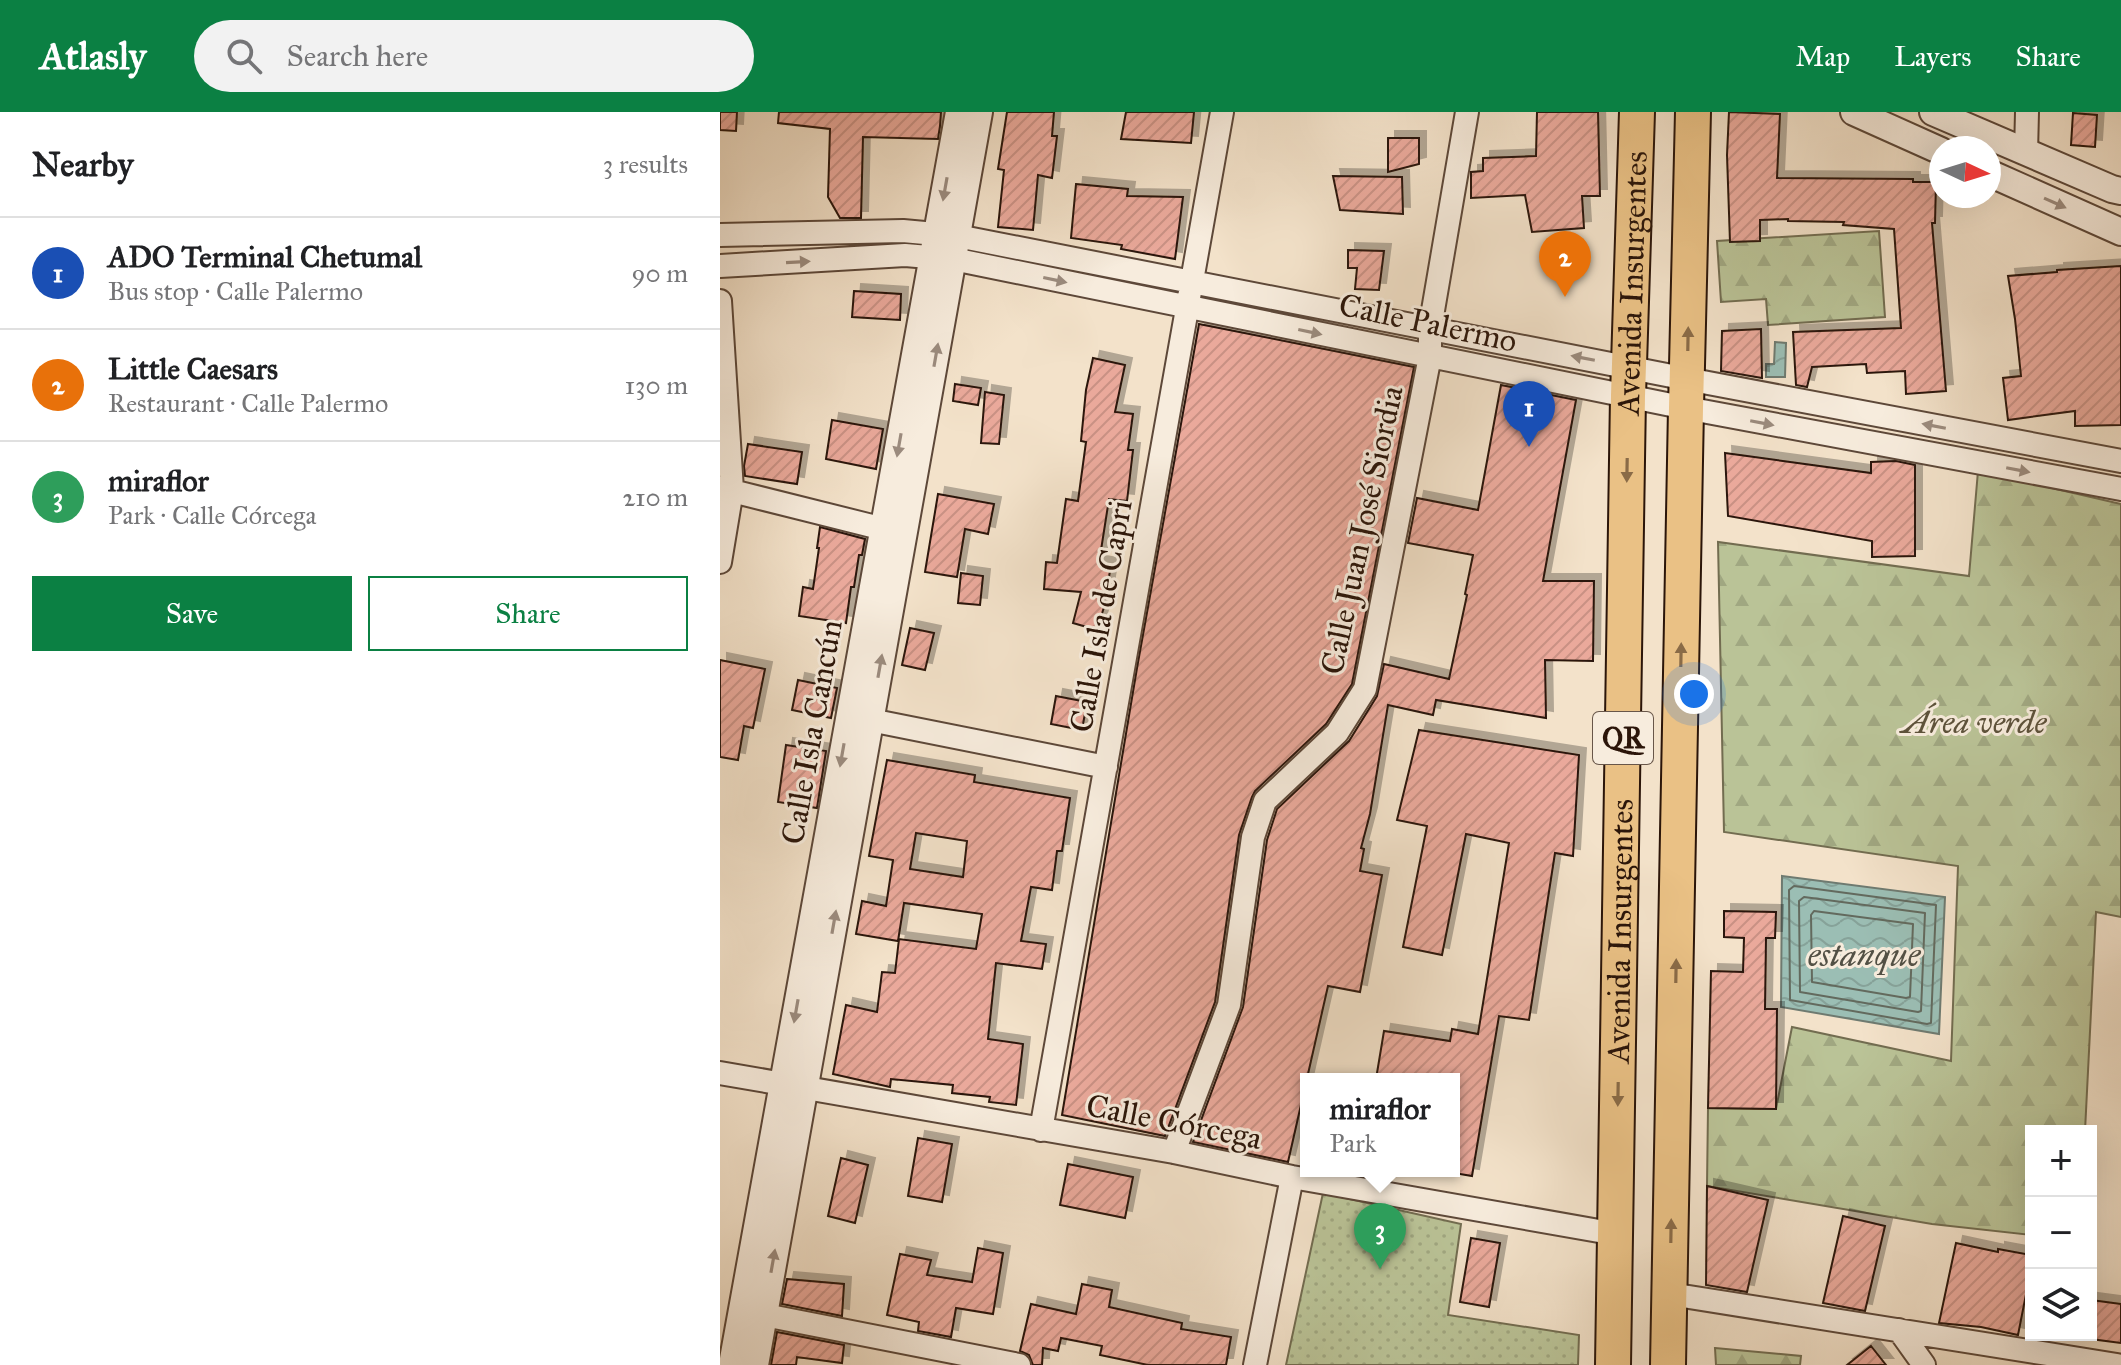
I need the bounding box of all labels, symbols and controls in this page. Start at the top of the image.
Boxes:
search box [194,20,754,92]
text: Atlasly [40,33,146,79]
icon: search [222,34,266,78]
text: Search here [286,38,428,74]
text: Map [1795,39,1850,74]
text: Layers [1894,39,1972,74]
text: Share [2016,39,2081,74]
north arrow [1929,136,2001,208]
text: Nearby [32,144,134,185]
text: 3 results [603,148,688,180]
street label: Avenida Insurgentes [1608,150,1655,418]
one-way arrow [939,177,951,202]
one-way arrow [2043,196,2067,210]
pin: 2 [1539,231,1591,297]
text: ADO Terminal Chetumal [108,239,422,275]
one-way arrow [786,255,811,268]
text: 1 [53,257,63,289]
text: 90 m [631,257,688,289]
one-way arrow [1043,274,1068,286]
text: Bus stop · Calle Palermo [108,275,363,307]
street label: Calle Palermo [1335,285,1521,361]
one-way arrow [1298,326,1323,338]
one-way arrow [1681,326,1694,351]
one-way arrow [930,342,942,367]
text: Little Caesars [108,351,278,387]
one-way arrow [1570,352,1595,364]
text: 2 [52,369,64,401]
text: 130 m [625,369,688,401]
pin: 1 [1503,381,1555,447]
street label: Calle Juan José Siordia [1312,382,1412,678]
text: Restaurant · Calle Palermo [108,387,388,419]
one-way arrow [1750,417,1775,429]
one-way arrow [1922,419,1947,432]
one-way arrow [892,432,904,457]
one-way arrow [1621,458,1633,483]
text: miraflor [108,463,209,499]
one-way arrow [2006,465,2031,477]
text: 3 [53,481,63,513]
text: 210 m [622,481,688,513]
street label: Calle Isla de Capri [1061,497,1141,735]
text: Park · Calle Córcega [108,499,316,531]
button: Save [32,576,352,651]
button: Share [368,576,688,651]
street label: Calle Isla Cancún [773,617,851,847]
one-way arrow [1675,642,1688,667]
one-way arrow [874,653,886,678]
your location [1674,674,1714,714]
park label: Área verde [1899,702,2047,742]
road number: QR [1593,712,1653,764]
one-way arrow [836,743,848,768]
street label: Avenida Insurgentes [1598,798,1641,1066]
one-way arrow [829,909,841,934]
water label: estanque [1808,934,1922,975]
one-way arrow [1670,958,1682,983]
one-way arrow [789,999,801,1024]
popup [1300,1073,1460,1177]
one-way arrow [1612,1082,1624,1107]
street label: Calle Córcega [1083,1086,1266,1158]
text: miraflor [1330,1091,1430,1127]
map controls [2025,1125,2097,1341]
button: + [2025,1125,2097,1197]
text: Park [1330,1127,1377,1159]
button: − [2025,1197,2097,1269]
pin: 3 [1354,1203,1406,1269]
one-way arrow [1665,1218,1678,1243]
one-way arrow [768,1248,780,1273]
button: layers [2025,1269,2097,1341]

